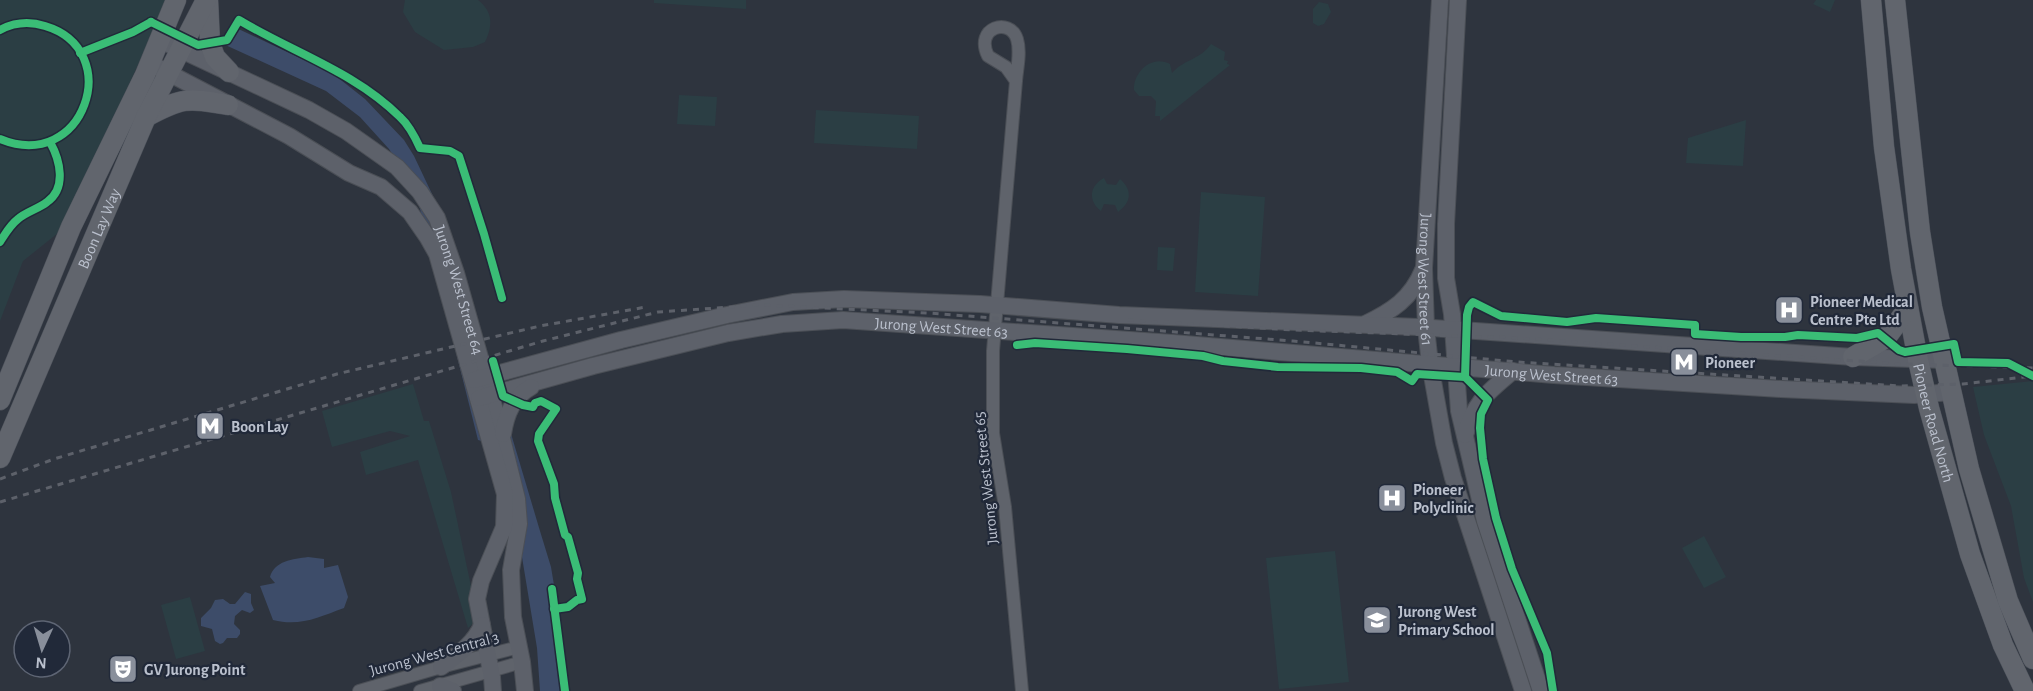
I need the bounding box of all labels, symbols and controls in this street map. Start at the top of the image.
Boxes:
street label: Boon Lay Way [75,186,125,271]
street label: Jurong West Street 61 [1415,213,1435,347]
street label: Jurong West Street 64 [431,223,486,357]
hospital icon: Pioneer Medical Centre Pte Ltd [1773,294,1805,326]
place label: Pioneer Medical Centre Pte Ltd [1810,294,1913,328]
street label: Jurong West Street 63 [874,315,1009,340]
metro station icon: Pioneer [1668,346,1700,378]
place label: Pioneer [1705,355,1755,371]
street label: Jurong West Street 63 [1484,362,1619,388]
street label: Pioneer Road North [1910,362,1956,484]
metro station icon: Boon Lay [194,410,226,442]
street label: Jurong West Street 65 [971,411,1001,545]
place label: Boon Lay [231,419,289,436]
hospital icon: Pioneer Polyclinic [1376,482,1408,514]
place label: Pioneer Polyclinic [1413,482,1474,517]
school or university icon: Jurong West Primary School [1361,604,1393,636]
place label: Jurong West Primary School [1398,604,1495,639]
north arrow [12,619,72,679]
street label: Jurong West Central 3 [368,629,501,679]
theatre icon: GV Jurong Point [107,653,139,685]
text: N [35,655,47,671]
place label: GV Jurong Point [144,662,246,678]

